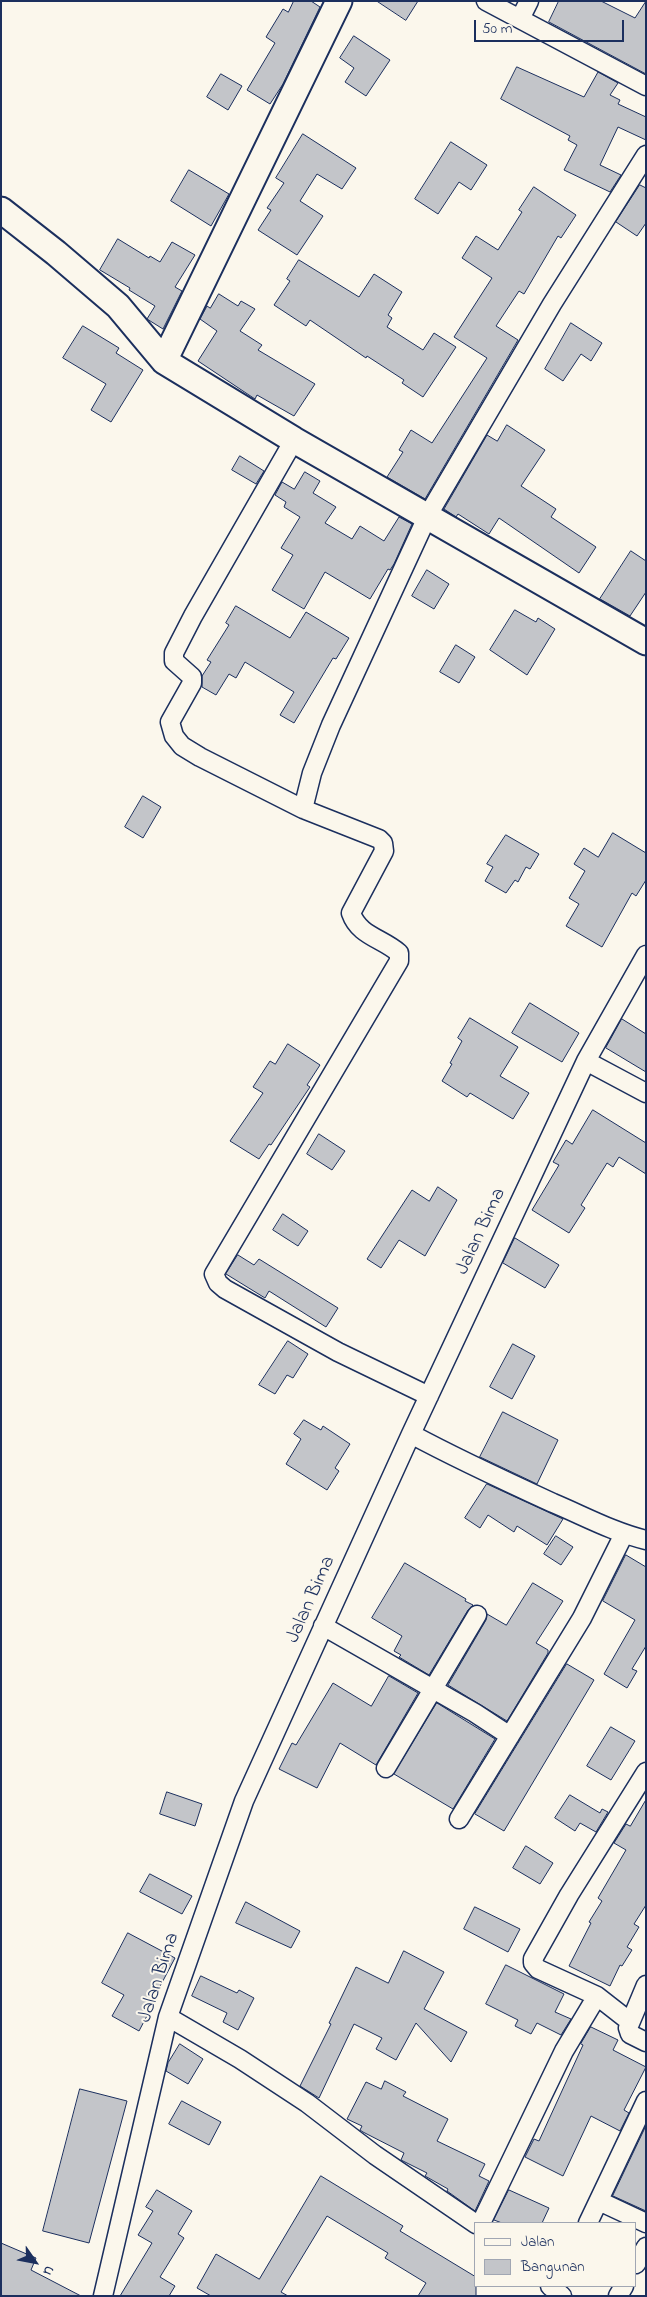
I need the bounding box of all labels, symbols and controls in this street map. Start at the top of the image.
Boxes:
scale bar [477,10,627,42]
text: 50 m [482,18,512,40]
street label: Jalan Bima [451,1185,513,1279]
street label: Jalan Bima [282,1553,342,1647]
street label: Jalan Bima [134,1930,186,2026]
legend [474,2222,637,2287]
text: Jalan [521,2231,554,2253]
north arrow [10,2237,60,2287]
text: Bangunan [521,2256,585,2278]
text: U [37,2261,59,2280]

